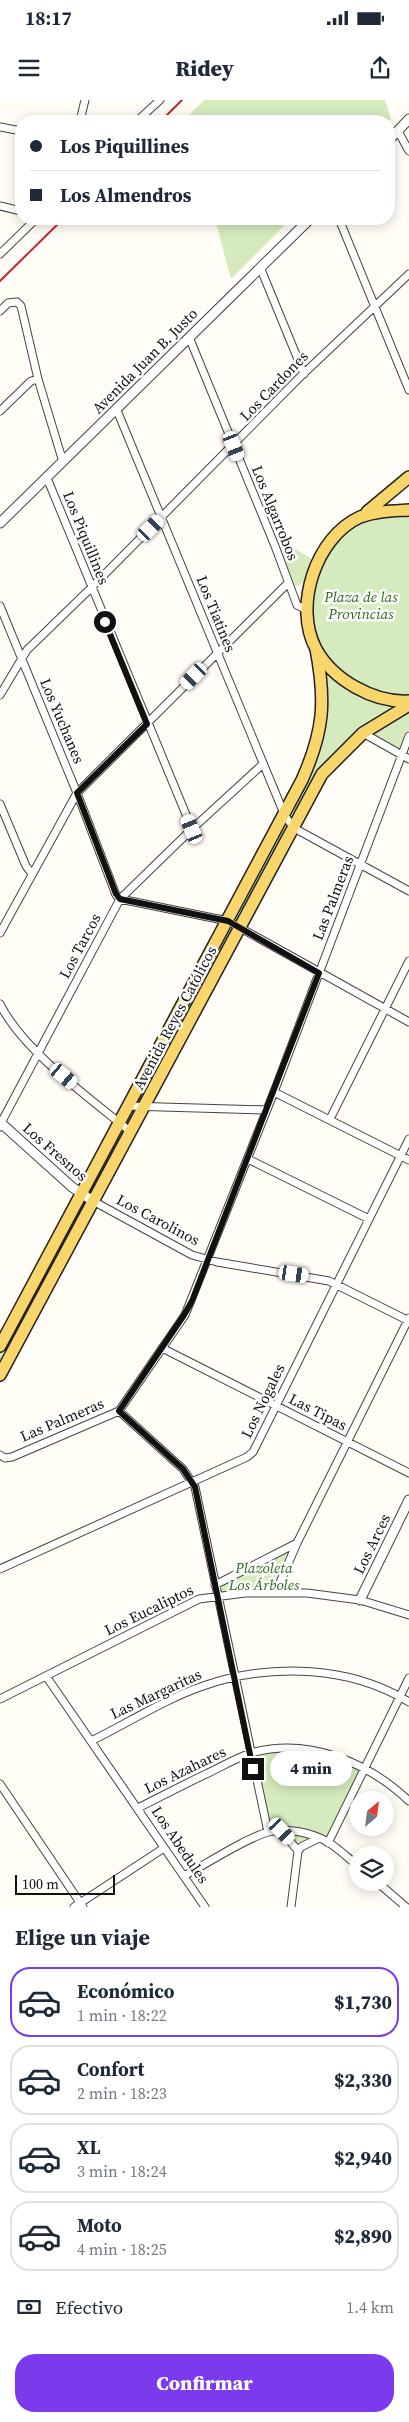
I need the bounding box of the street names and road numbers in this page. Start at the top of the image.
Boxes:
street label: Avenida Juan B. Justo [87,303,202,418]
street label: Los Cardones [235,346,313,425]
street label: Los Algarrobos [247,462,304,563]
street label: Los Piquillines [58,488,115,588]
street label: Los Tiatines [192,572,241,655]
street label: Los Yuchanes [35,675,90,767]
street label: Las Palmeras [307,853,358,943]
street label: Los Tarcos [54,909,106,982]
street label: Avenida Reyes Católicos [128,942,221,1093]
street label: Los Fresnos [18,1118,92,1186]
street label: Los Carolinos [113,1189,203,1250]
street label: Los Nogales [236,1360,290,1441]
street label: Las Tipas [286,1388,351,1435]
street label: Las Palmeras [17,1392,107,1447]
street label: Los Arces [348,1510,395,1578]
street label: Los Eucaliptos [101,1579,197,1640]
street label: Las Margaritas [107,1663,205,1724]
street label: Los Azahares [140,1741,229,1798]
street label: Los Abedules [147,1802,214,1888]

